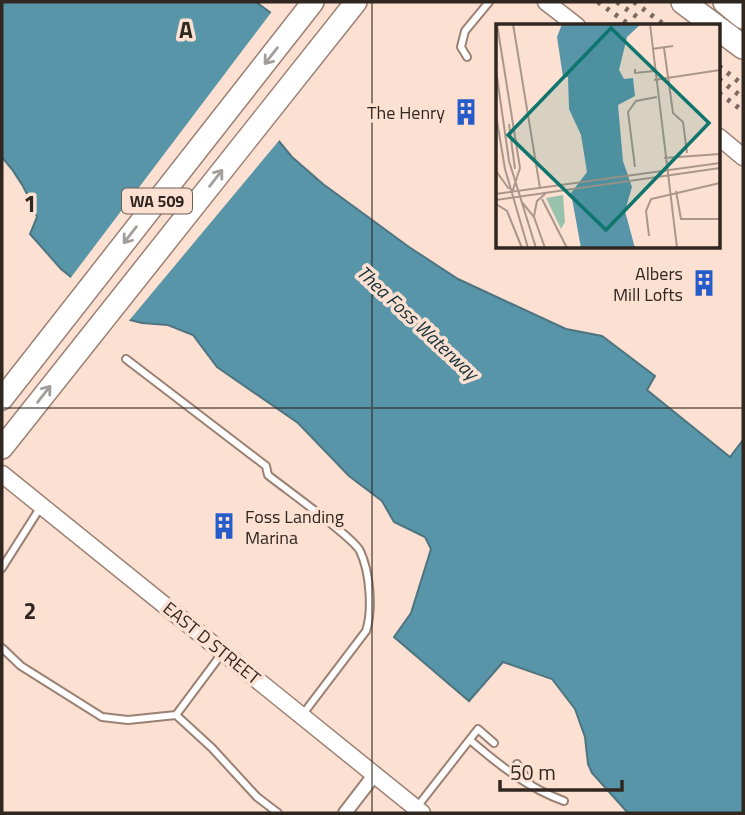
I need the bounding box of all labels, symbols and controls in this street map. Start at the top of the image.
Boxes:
text: A [179,12,193,47]
inset map [496,24,720,248]
one-way arrow [263,46,278,64]
building icon: The Henry [451,97,481,127]
place label: The Henry [367,99,445,126]
one-way arrow [208,169,224,187]
text: 1 [24,186,36,221]
road number: WA 509 [122,188,192,214]
one-way arrow [123,225,138,243]
water label: Thea Foss Waterway [351,258,487,388]
place label: Albers Mill Lofts [613,260,683,308]
building icon: Albers Mill Lofts [689,268,719,298]
one-way arrow [37,386,52,404]
place label: Foss Landing Marina [245,503,344,551]
building icon: Foss Landing Marina [209,511,239,541]
text: 2 [24,593,36,628]
street label: EAST D STREET [157,595,267,691]
scale bar [500,748,622,792]
text: 50 m [510,756,556,788]

